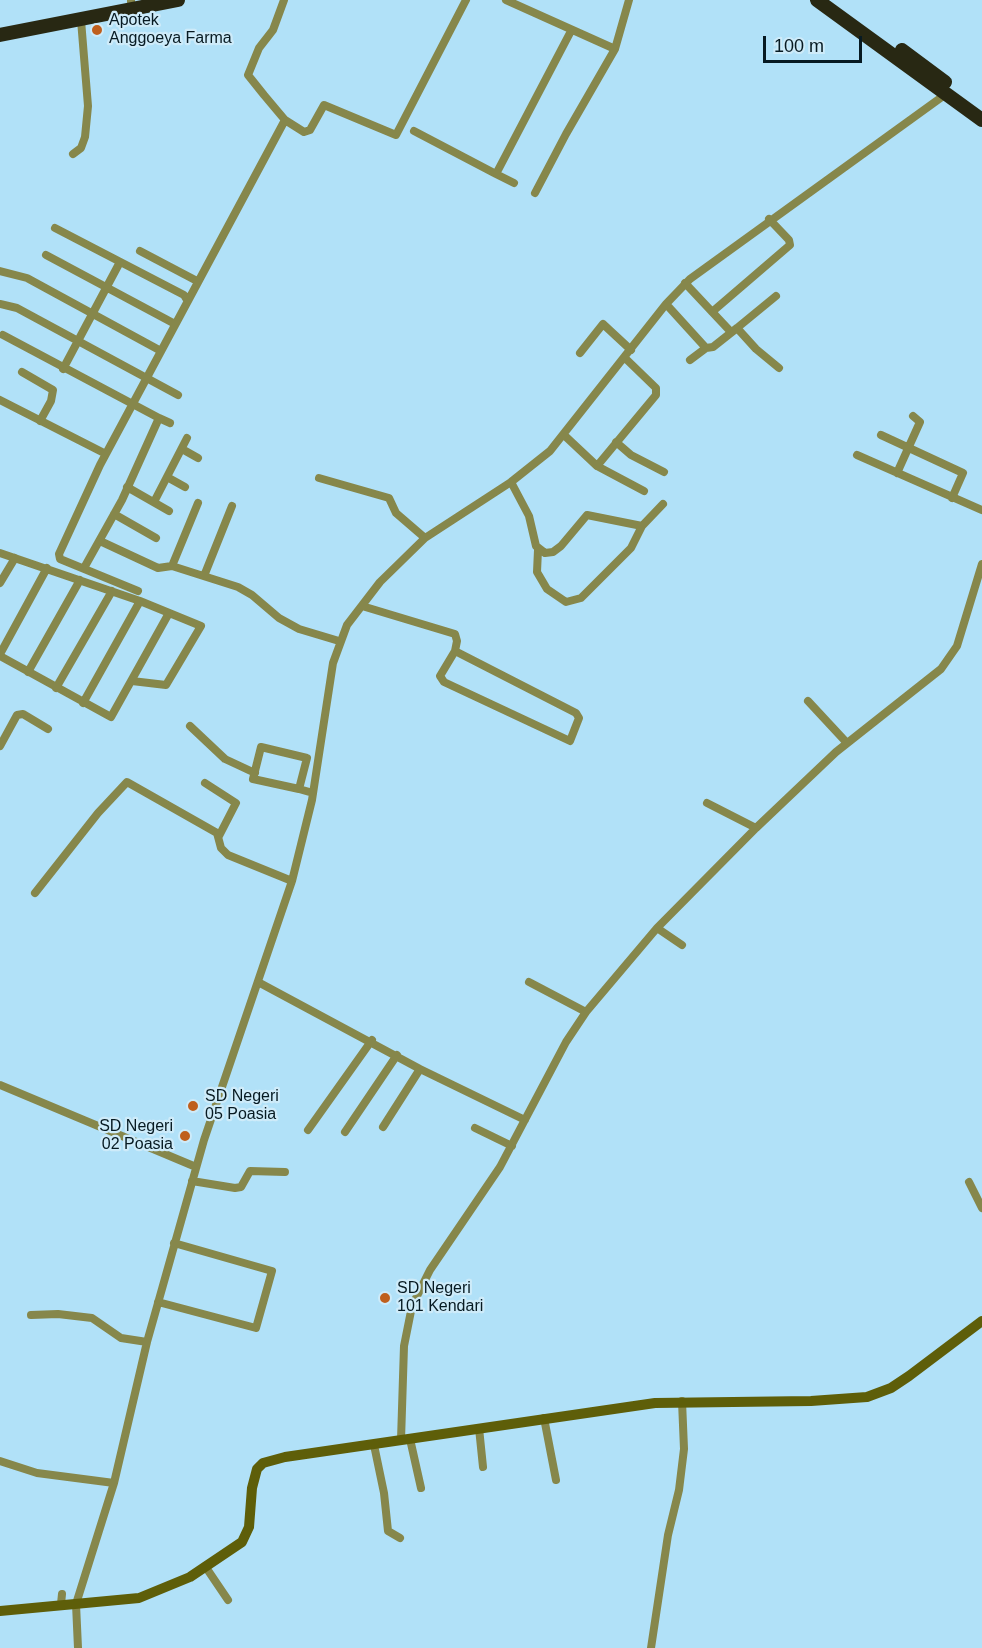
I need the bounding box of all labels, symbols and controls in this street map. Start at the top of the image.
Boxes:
place label: Apotek Anggoeya Farma [109,11,232,49]
marker: Apotek Anggoeya Farma [90,23,104,37]
scale bar [766,24,865,62]
text: 100 m [774,36,824,56]
place label: SD Negeri 05 Poasia [205,1087,279,1125]
marker: SD Negeri 05 Poasia [186,1099,200,1113]
place label: SD Negeri 02 Poasia [99,1117,173,1155]
marker: SD Negeri 02 Poasia [178,1129,192,1143]
place label: SD Negeri 101 Kendari [397,1279,483,1317]
marker: SD Negeri 101 Kendari [378,1291,392,1305]

